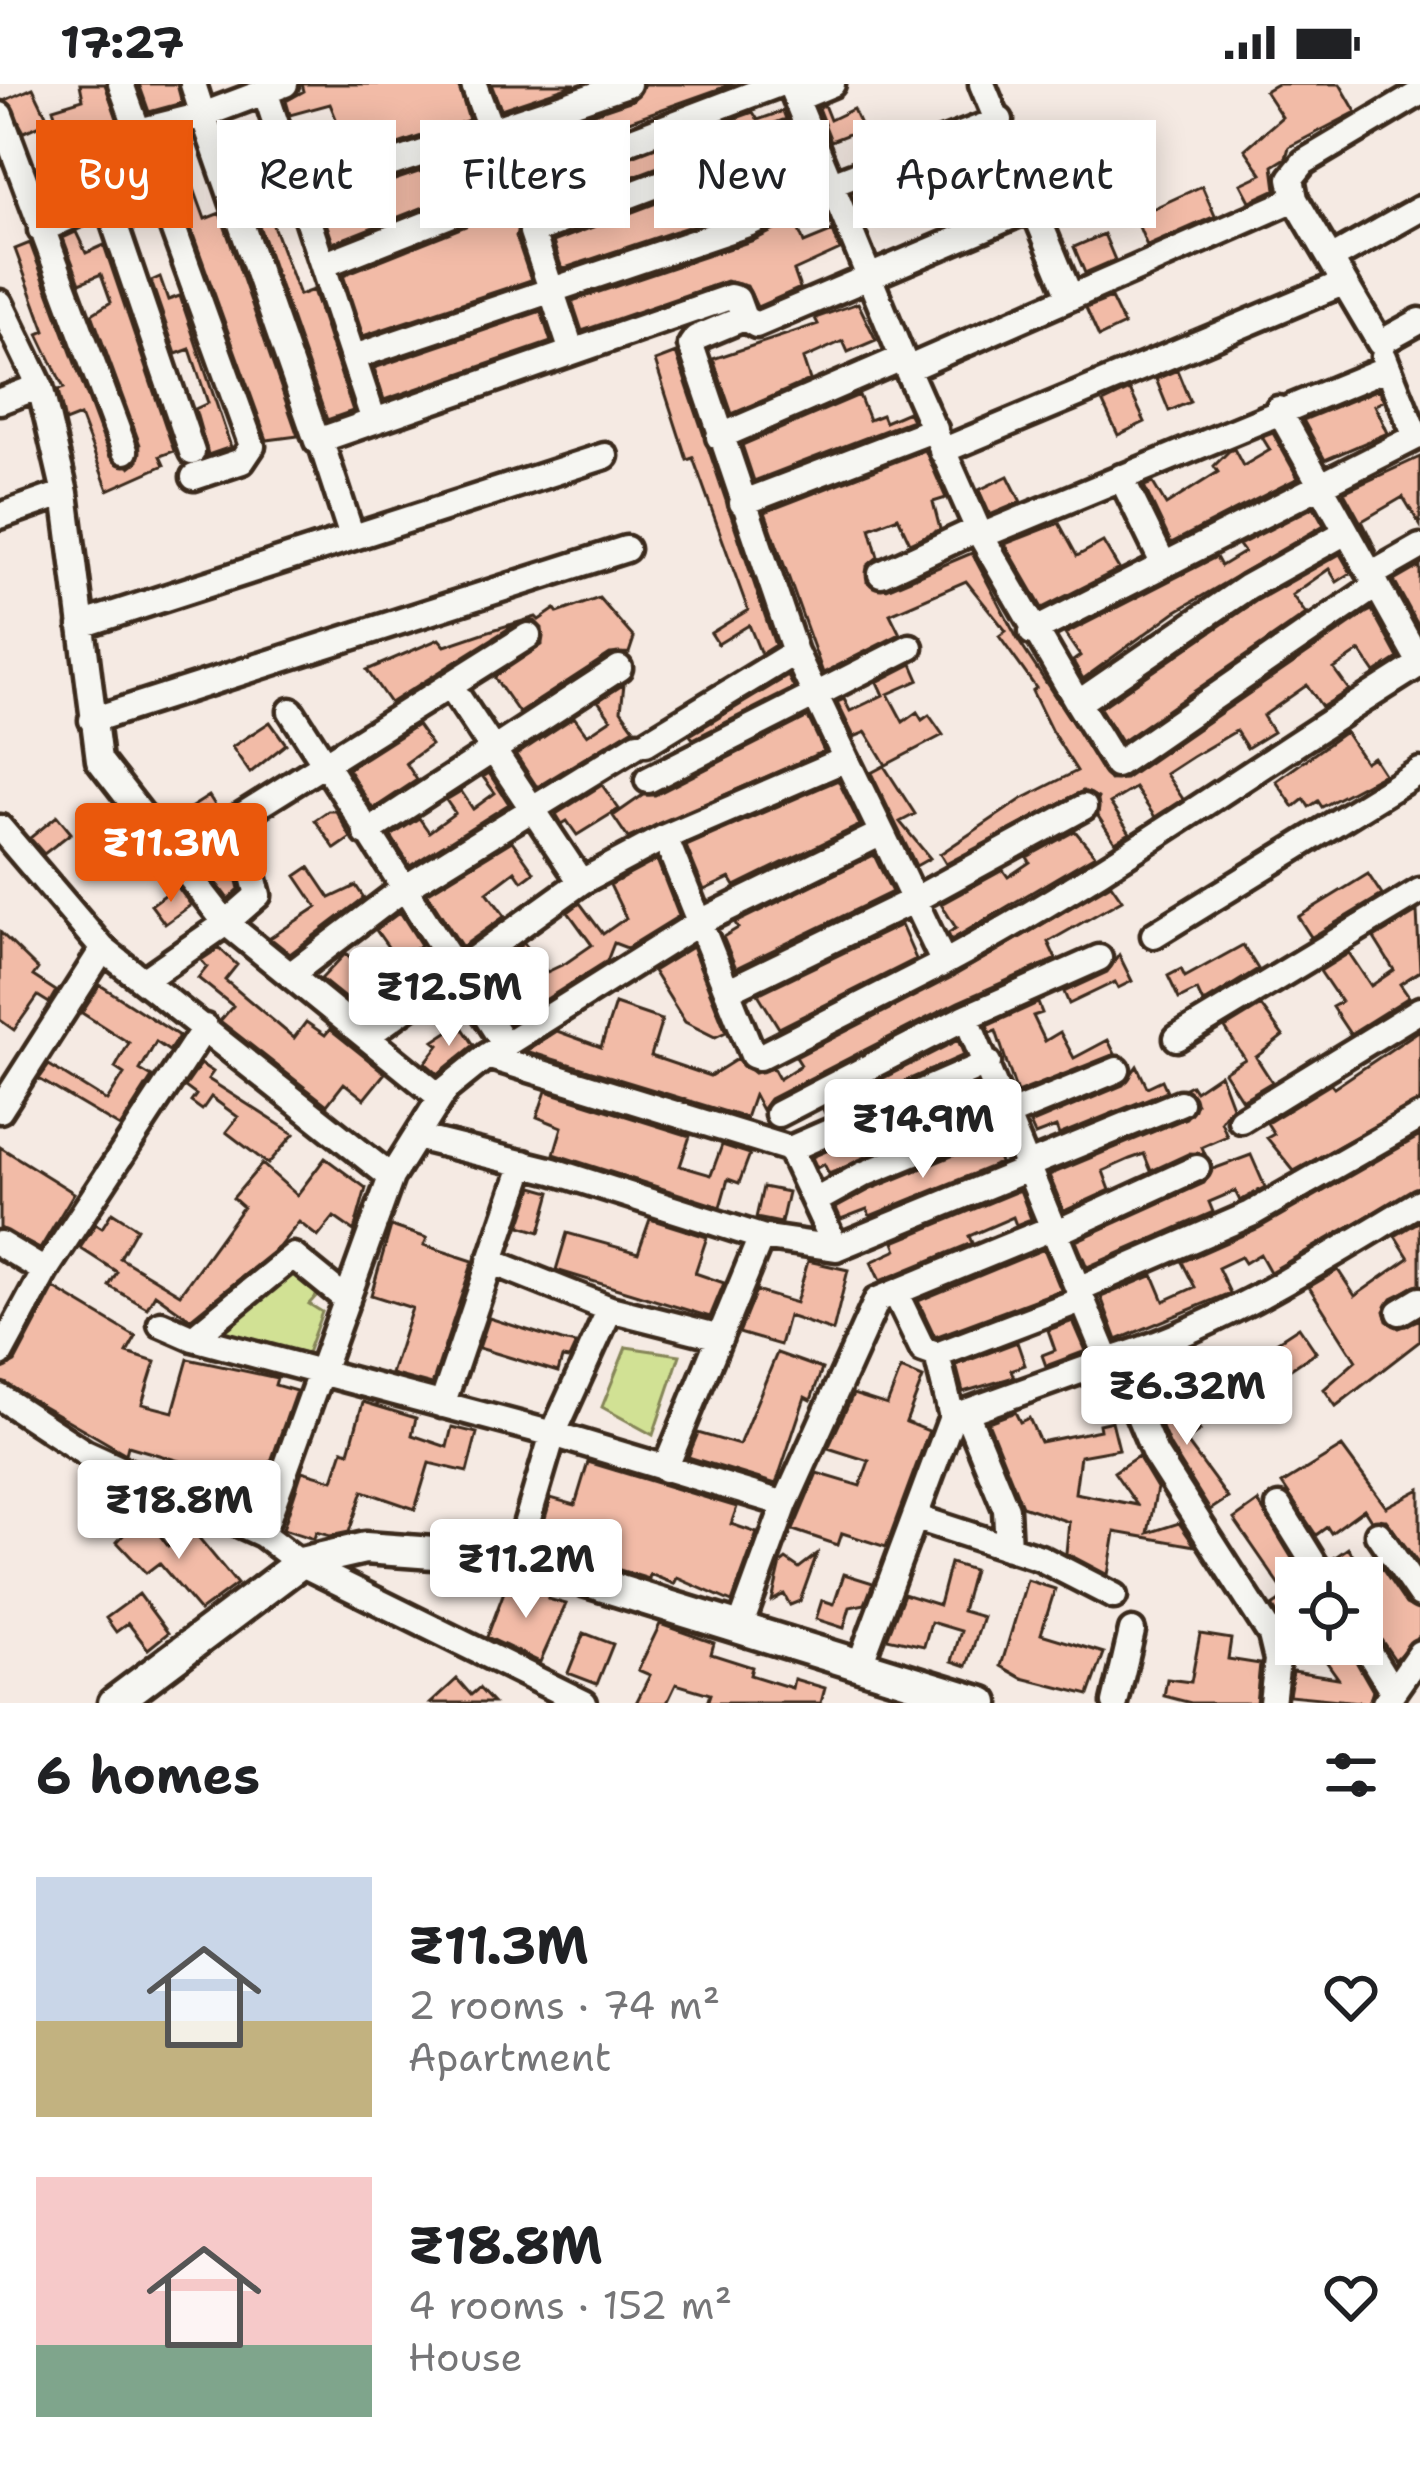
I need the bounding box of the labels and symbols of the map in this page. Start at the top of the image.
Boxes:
pin: ₹11.3M [73,803,269,905]
pin: ₹12.5M [351,947,547,1049]
pin: ₹14.9M [825,1079,1021,1181]
pin: ₹6.32M [1089,1346,1285,1448]
pin: ₹18.8M [81,1460,277,1562]
pin: ₹11.2M [428,1519,624,1621]

